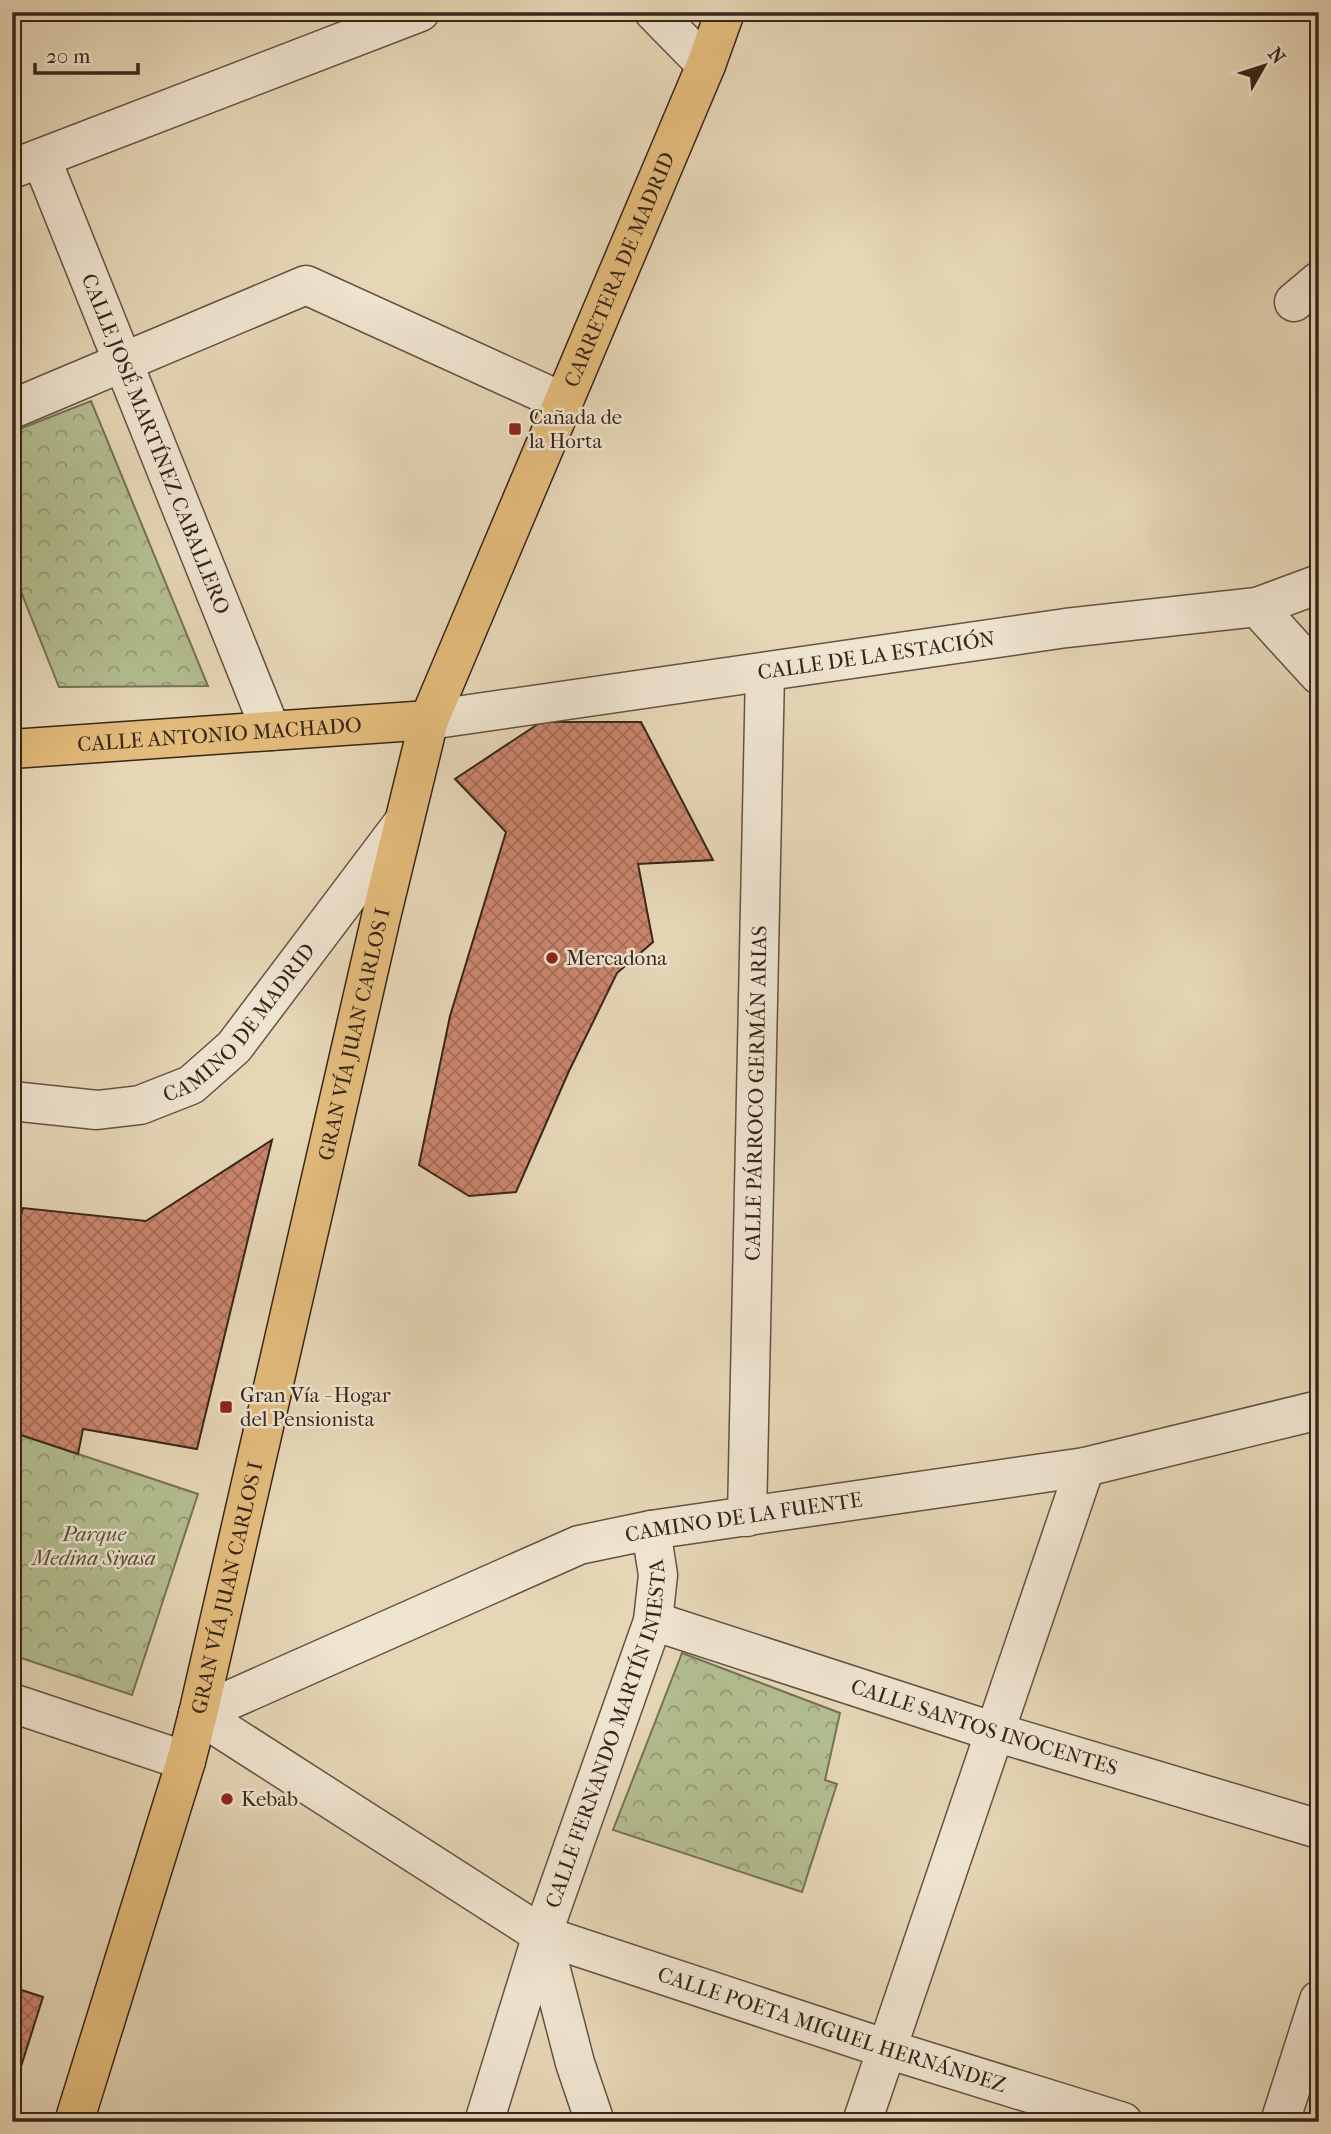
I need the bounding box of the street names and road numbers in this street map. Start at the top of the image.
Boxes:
street label: CARRETERA DE MADRID [559,149,680,391]
street label: CALLE JOSÉ MARTÍNEZ CABALLERO [77,270,235,617]
street label: CALLE DE LA ESTACIÓN [756,626,997,684]
street label: CALLE ANTONIO MACHADO [77,713,362,756]
street label: GRAN VÍA JUAN CARLOS I [313,905,395,1163]
street label: CALLE PÁRROCO GERMÁN ARIAS [740,925,772,1261]
street label: CAMINO DE MADRID [159,939,320,1107]
street label: GRAN VÍA JUAN CARLOS I [186,1459,268,1716]
street label: CAMINO DE LA FUENTE [623,1487,864,1547]
street label: CALLE FERNANDO MARTÍN INIESTA [541,1557,670,1911]
street label: CALLE SANTOS INOCENTES [848,1674,1121,1780]
street label: CALLE POETA MIGUEL HERNÁNDEZ [655,1962,1009,2097]

